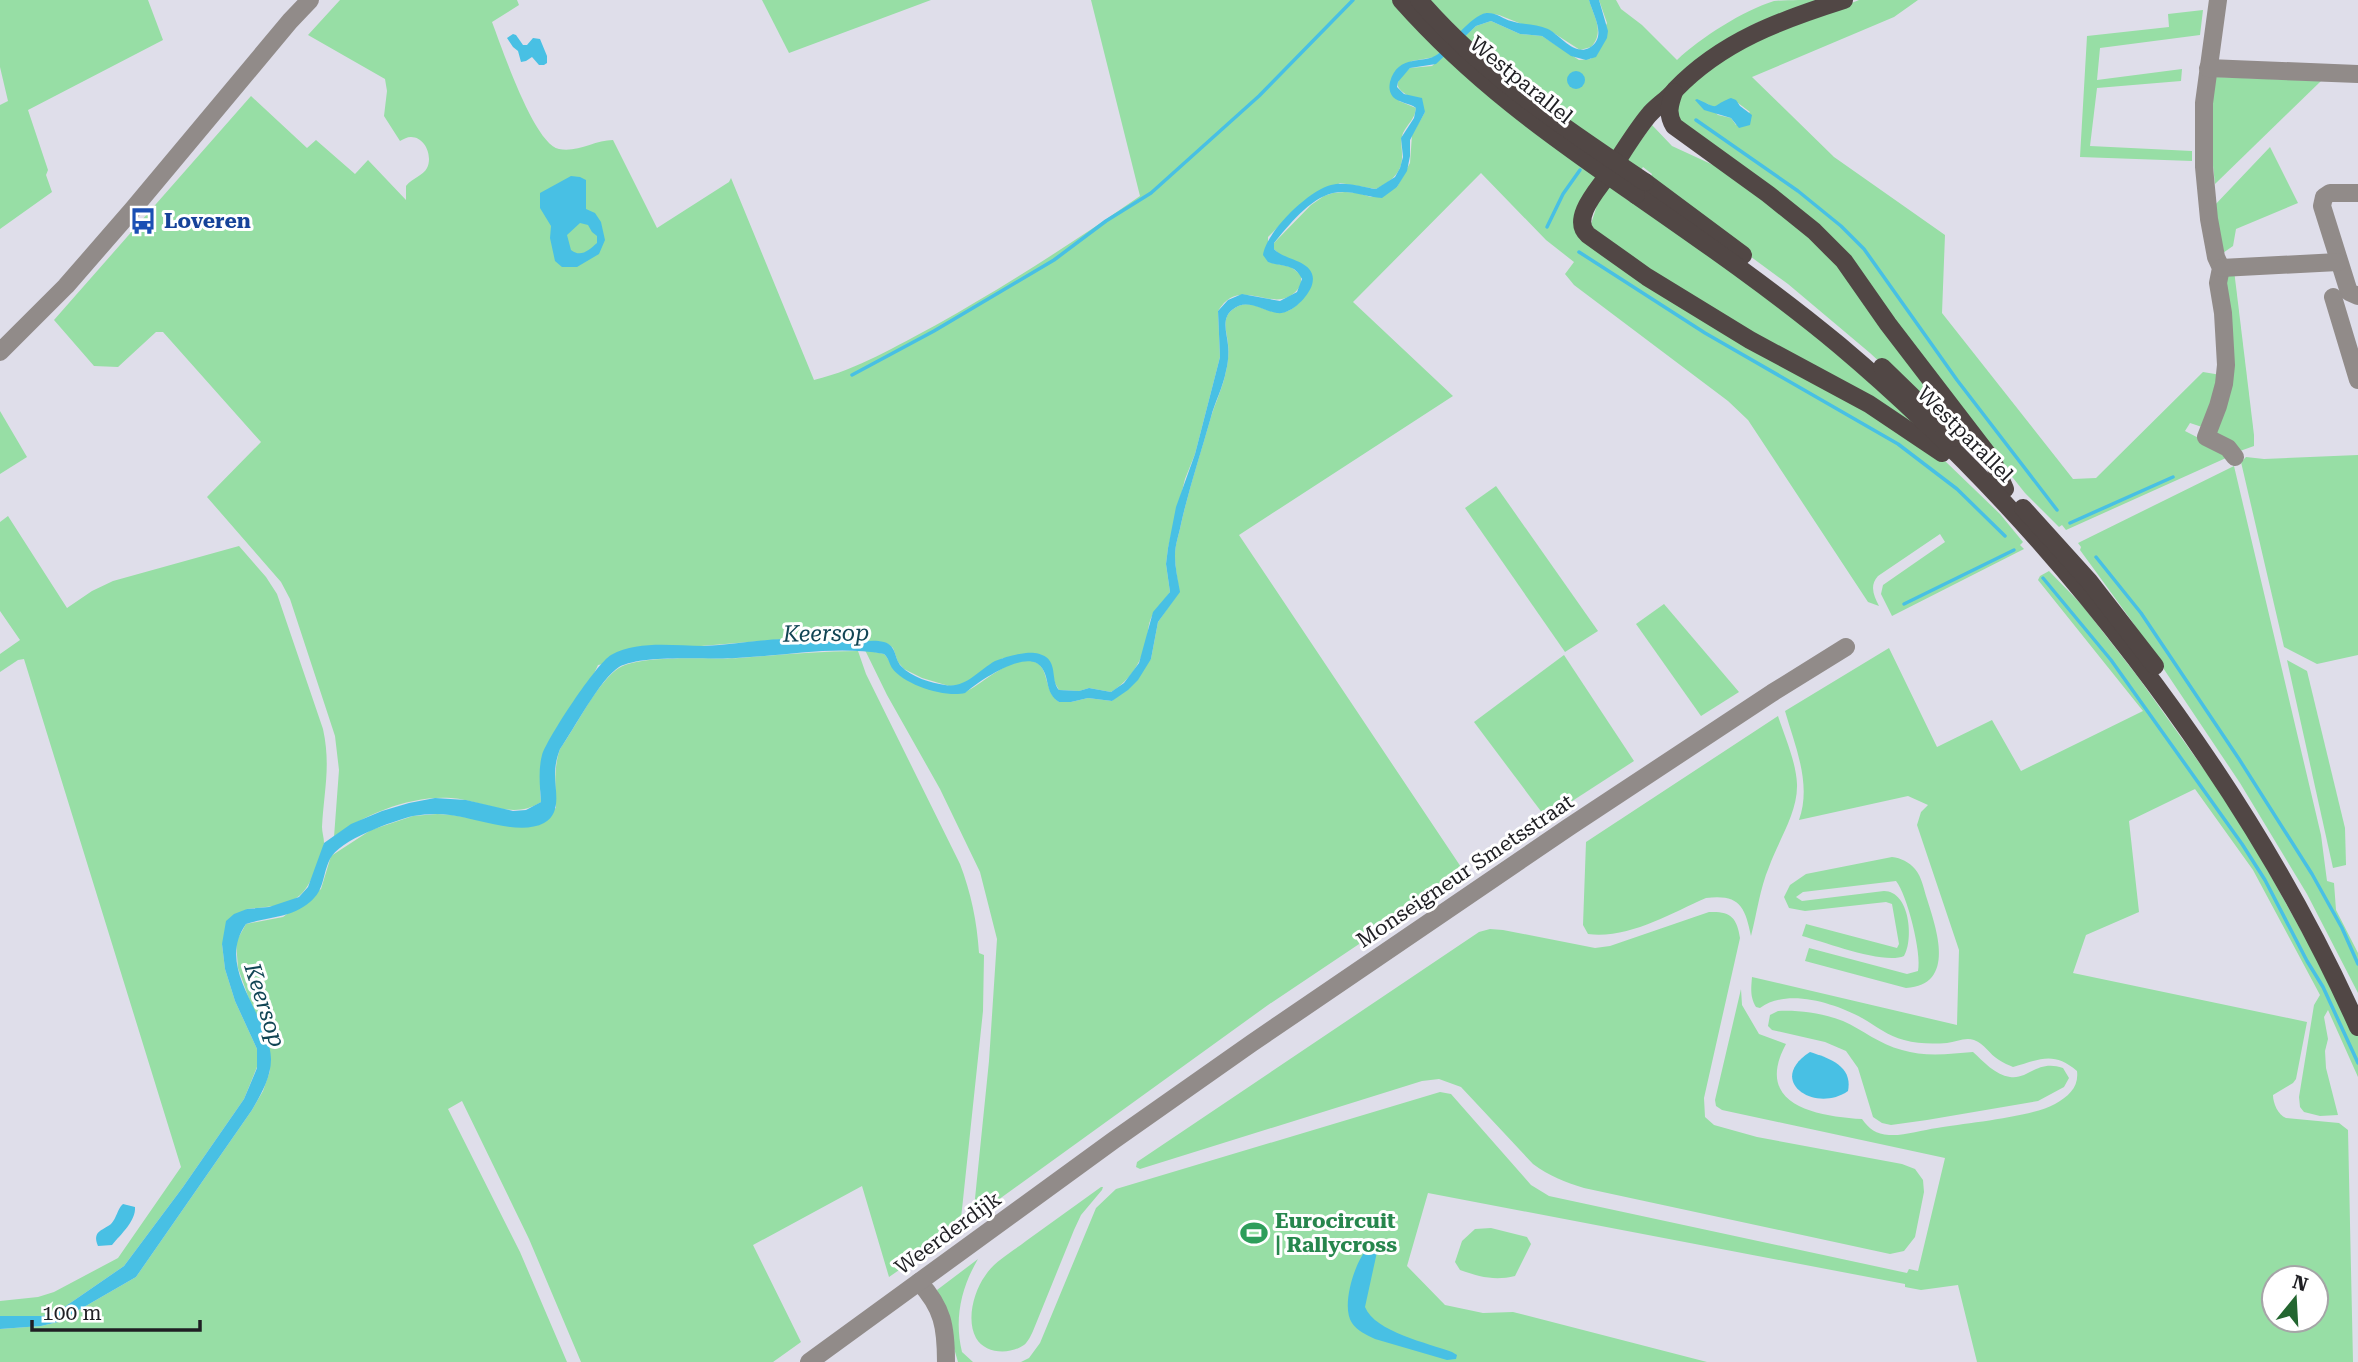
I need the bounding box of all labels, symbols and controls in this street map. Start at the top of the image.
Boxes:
street label: Westparallel [1465,31,1578,129]
bus stop icon: Loveren [128,206,158,236]
place label: Loveren [164,209,251,233]
street label: Westparallel [1912,381,2018,487]
water label: Keersop [782,619,869,648]
street label: Monseigneur Smetsstraat [1352,789,1578,953]
water label: Keersop [238,959,291,1050]
street label: Weerderdijk [890,1187,1006,1279]
place label: Eurocircuit | Rallycross [1275,1209,1397,1257]
sports icon: Eurocircuit | Rallycross [1239,1218,1269,1248]
north arrow [2260,1264,2330,1334]
text: N [2290,1270,2311,1297]
scale bar [32,1288,200,1332]
text: 100 m [42,1301,102,1325]

